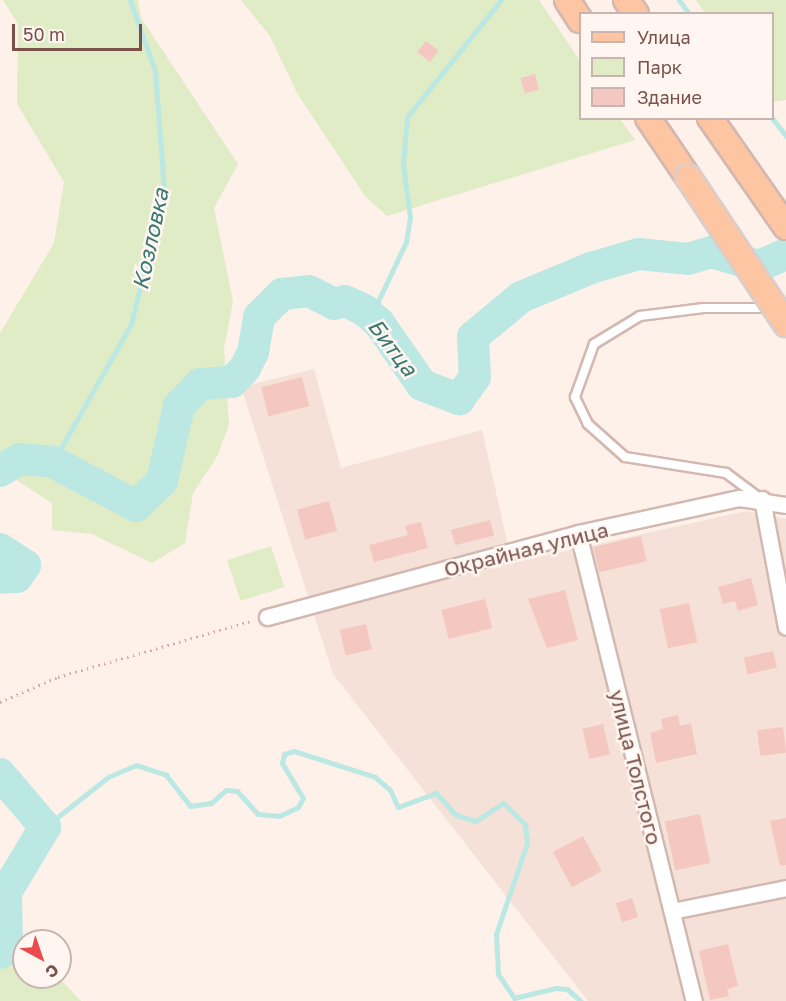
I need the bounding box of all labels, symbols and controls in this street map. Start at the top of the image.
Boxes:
scale bar [15,12,146,50]
legend [579,12,774,120]
text: 50 m [23,23,65,45]
text: Улица [637,26,691,48]
text: Парк [637,56,682,78]
text: Здание [637,86,702,108]
water label: Козловка [126,186,174,292]
water label: Битца [363,313,423,381]
street label: Окрайная улица [441,516,611,582]
street label: улица Толстого [605,687,667,847]
north arrow [12,929,72,989]
text: С [41,960,63,983]

